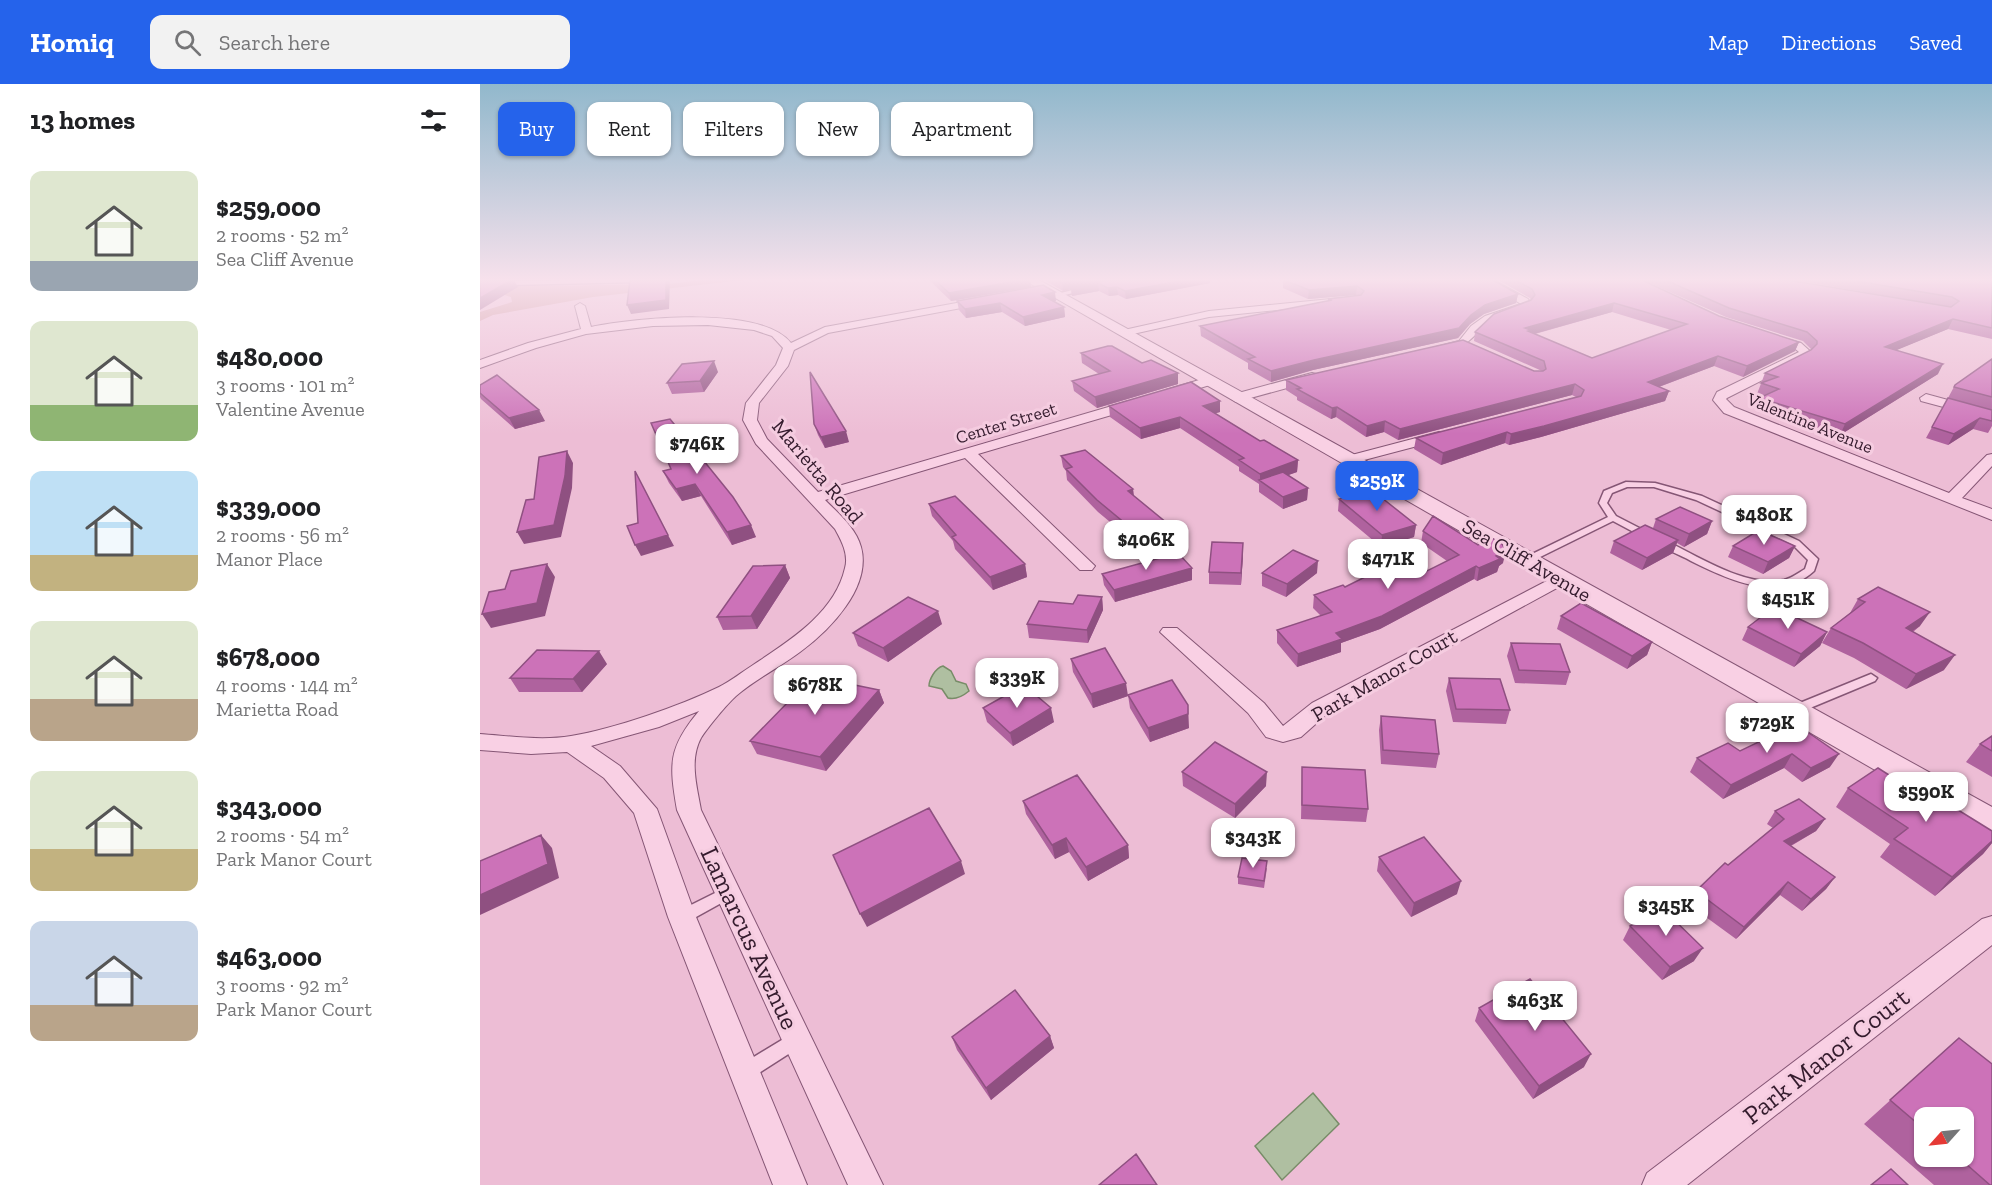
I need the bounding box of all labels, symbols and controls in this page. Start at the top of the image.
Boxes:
search box [150,15,570,69]
text: Homiq [30,26,114,59]
icon: search [171,26,204,59]
text: Search here [219,29,330,56]
text: Map [1709,30,1749,55]
text: Directions [1782,30,1876,55]
text: Saved [1909,30,1962,55]
chip: Buy [498,102,575,156]
chip: Rent [587,102,671,156]
chip: Filters [683,102,784,156]
chip: New [796,102,879,156]
chip: Apartment [891,102,1033,156]
text: 13 homes [30,104,135,136]
icon: filters [417,104,450,137]
text: $259,000 [216,191,321,223]
icon: home [78,195,150,267]
text: 2 rooms · 52 m² [216,223,349,247]
text: Sea Cliff Avenue [216,247,354,271]
text: $480,000 [216,341,323,373]
icon: home [78,345,150,417]
text: 3 rooms · 101 m² [216,373,354,397]
street label: Valentine Avenue [1743,387,1876,458]
text: Valentine Avenue [216,397,365,421]
street label: Center Street [953,397,1059,449]
street label: Marietta Road [767,414,869,529]
pin: $746K [655,424,739,475]
text: $746K [670,431,724,455]
pin: $259K [1335,461,1419,512]
text: $259K [1349,468,1405,492]
text: $339,000 [216,491,321,523]
icon: home [78,495,150,567]
pin: $480K [1722,495,1806,546]
text: $480K [1736,502,1793,526]
street label: Sea Cliff Avenue [1458,513,1596,607]
pin: $406K [1104,520,1188,571]
text: 2 rooms · 56 m² [216,523,349,547]
text: $406K [1118,527,1174,551]
pin: $471K [1346,539,1430,590]
text: $471K [1362,546,1414,570]
text: Manor Place [216,547,323,571]
pin: $451K [1746,579,1830,630]
text: $451K [1761,586,1815,610]
street label: Park Manor Court [1307,623,1461,727]
text: $678,000 [216,641,320,673]
icon: home [78,645,150,717]
pin: $339K [975,658,1059,709]
pin: $678K [773,665,857,716]
text: $339K [989,665,1045,689]
text: $678K [788,672,842,696]
text: 4 rooms · 144 m² [216,673,358,697]
text: Marietta Road [216,697,339,721]
pin: $729K [1725,703,1809,754]
text: $729K [1740,710,1794,734]
pin: $590K [1884,772,1968,823]
text: $590K [1898,779,1954,803]
text: $343,000 [216,791,322,823]
icon: home [78,795,150,867]
pin: $343K [1211,818,1295,869]
text: 2 rooms · 54 m² [216,823,349,847]
text: $343K [1225,825,1281,849]
street label: Lamarcus Avenue [694,841,806,1035]
text: Park Manor Court [216,847,372,871]
pin: $345K [1624,886,1708,937]
text: $345K [1638,893,1694,917]
text: $463,000 [216,941,322,973]
icon: home [78,945,150,1017]
text: 3 rooms · 92 m² [216,973,348,997]
pin: $463K [1493,981,1577,1032]
street label: Park Manor Court [1736,981,1916,1131]
text: $463K [1507,988,1563,1012]
text: Park Manor Court [216,997,372,1021]
north arrow [1914,1107,1974,1167]
map controls [1914,1107,1974,1167]

